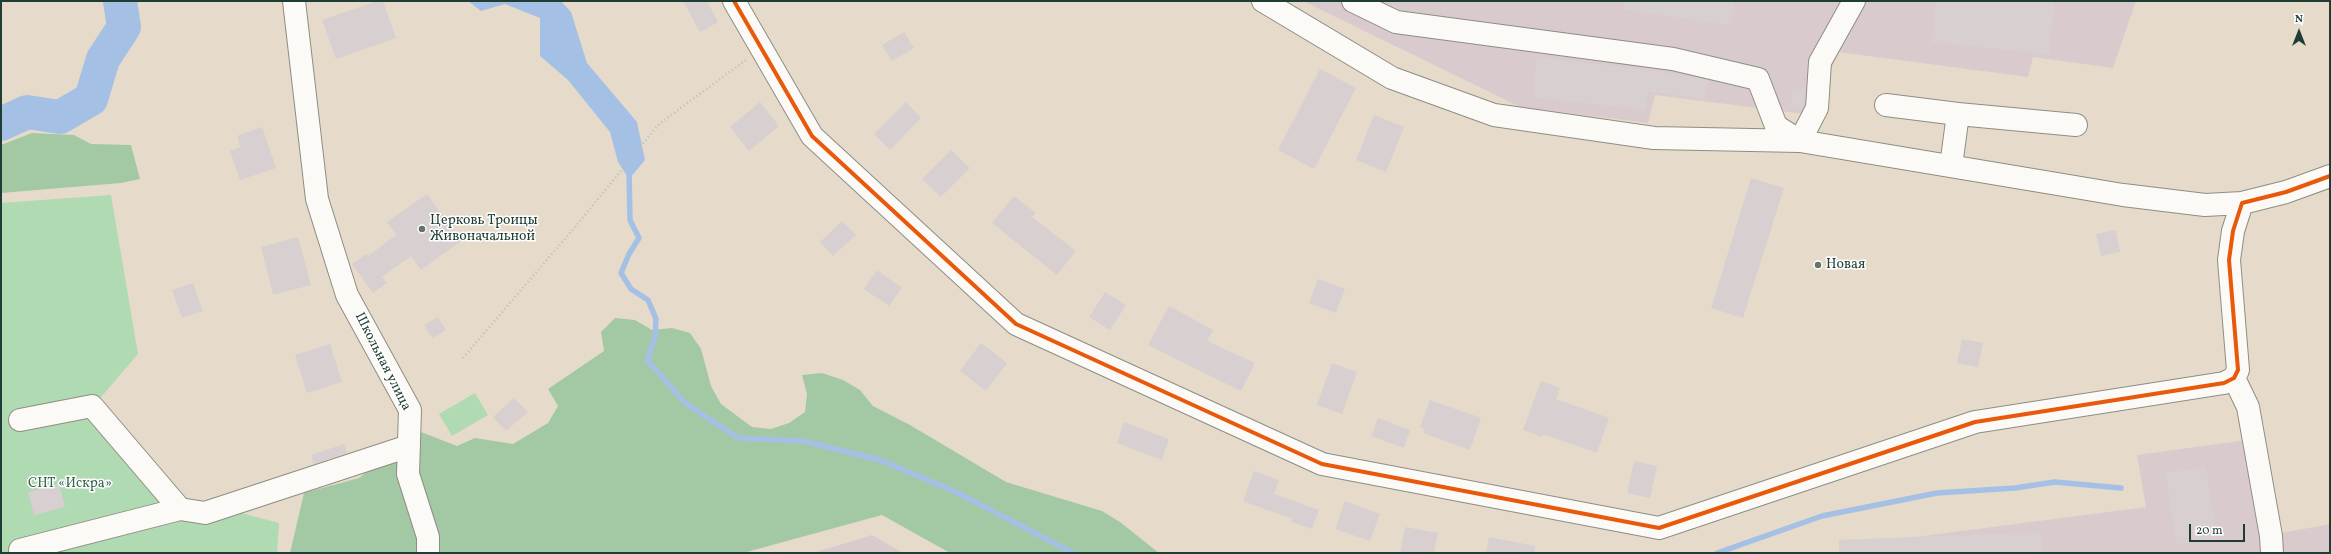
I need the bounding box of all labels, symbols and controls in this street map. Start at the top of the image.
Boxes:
north arrow [2279,12,2319,52]
text: N [2295,12,2303,27]
place label: Церковь Троицы Живоначальной [430,213,538,246]
marker: Церковь Троицы Живоначальной [417,224,427,234]
place label: Новая [1826,257,1865,273]
marker: Новая [1813,260,1823,270]
street label: Школьная улица [350,310,414,414]
park label: СНТ «Искра» [28,476,112,492]
scale bar [2191,516,2247,542]
text: 20 m [2196,523,2223,539]

